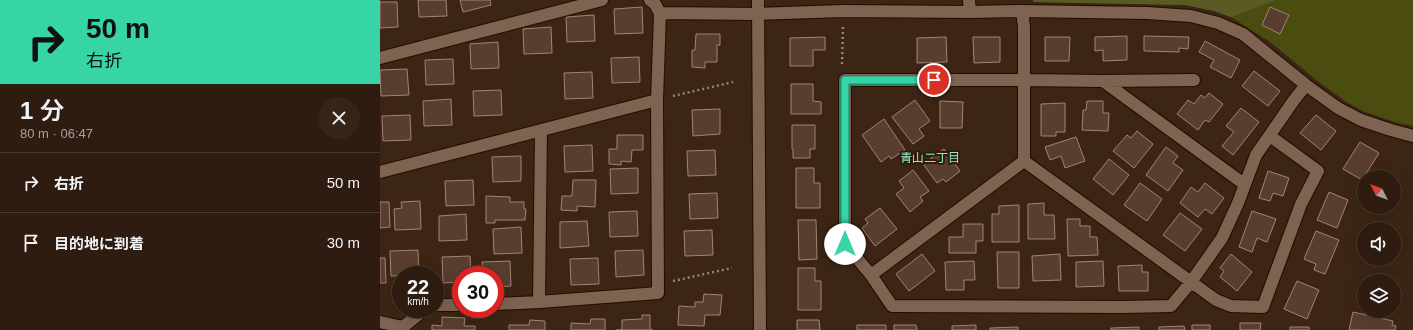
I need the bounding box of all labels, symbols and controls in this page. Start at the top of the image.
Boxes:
text: 50 m [86,13,150,44]
icon: right [20,16,72,68]
text: 右折 [86,51,122,71]
pin [917,63,951,97]
icon: arrive [923,69,945,91]
text: 1 分 [20,97,64,124]
button: close [318,97,360,139]
text: 80 m · 06:47 [20,126,93,141]
district label: 青山二丁目 [900,151,960,165]
north arrow [1357,170,1401,214]
map controls [1357,170,1401,318]
icon: right [20,172,42,194]
text: 50 m [327,174,360,191]
text: 右折 [54,175,84,192]
button: sound [1357,222,1401,266]
position arrow [824,223,866,265]
icon: arrive [20,232,42,254]
text: 30 m [327,234,360,251]
text: 目的地に到着 [54,235,144,252]
speed limit sign: 30 [452,266,504,318]
button: layers [1357,274,1401,318]
text: 22 [407,276,429,298]
text: km/h [407,296,429,307]

